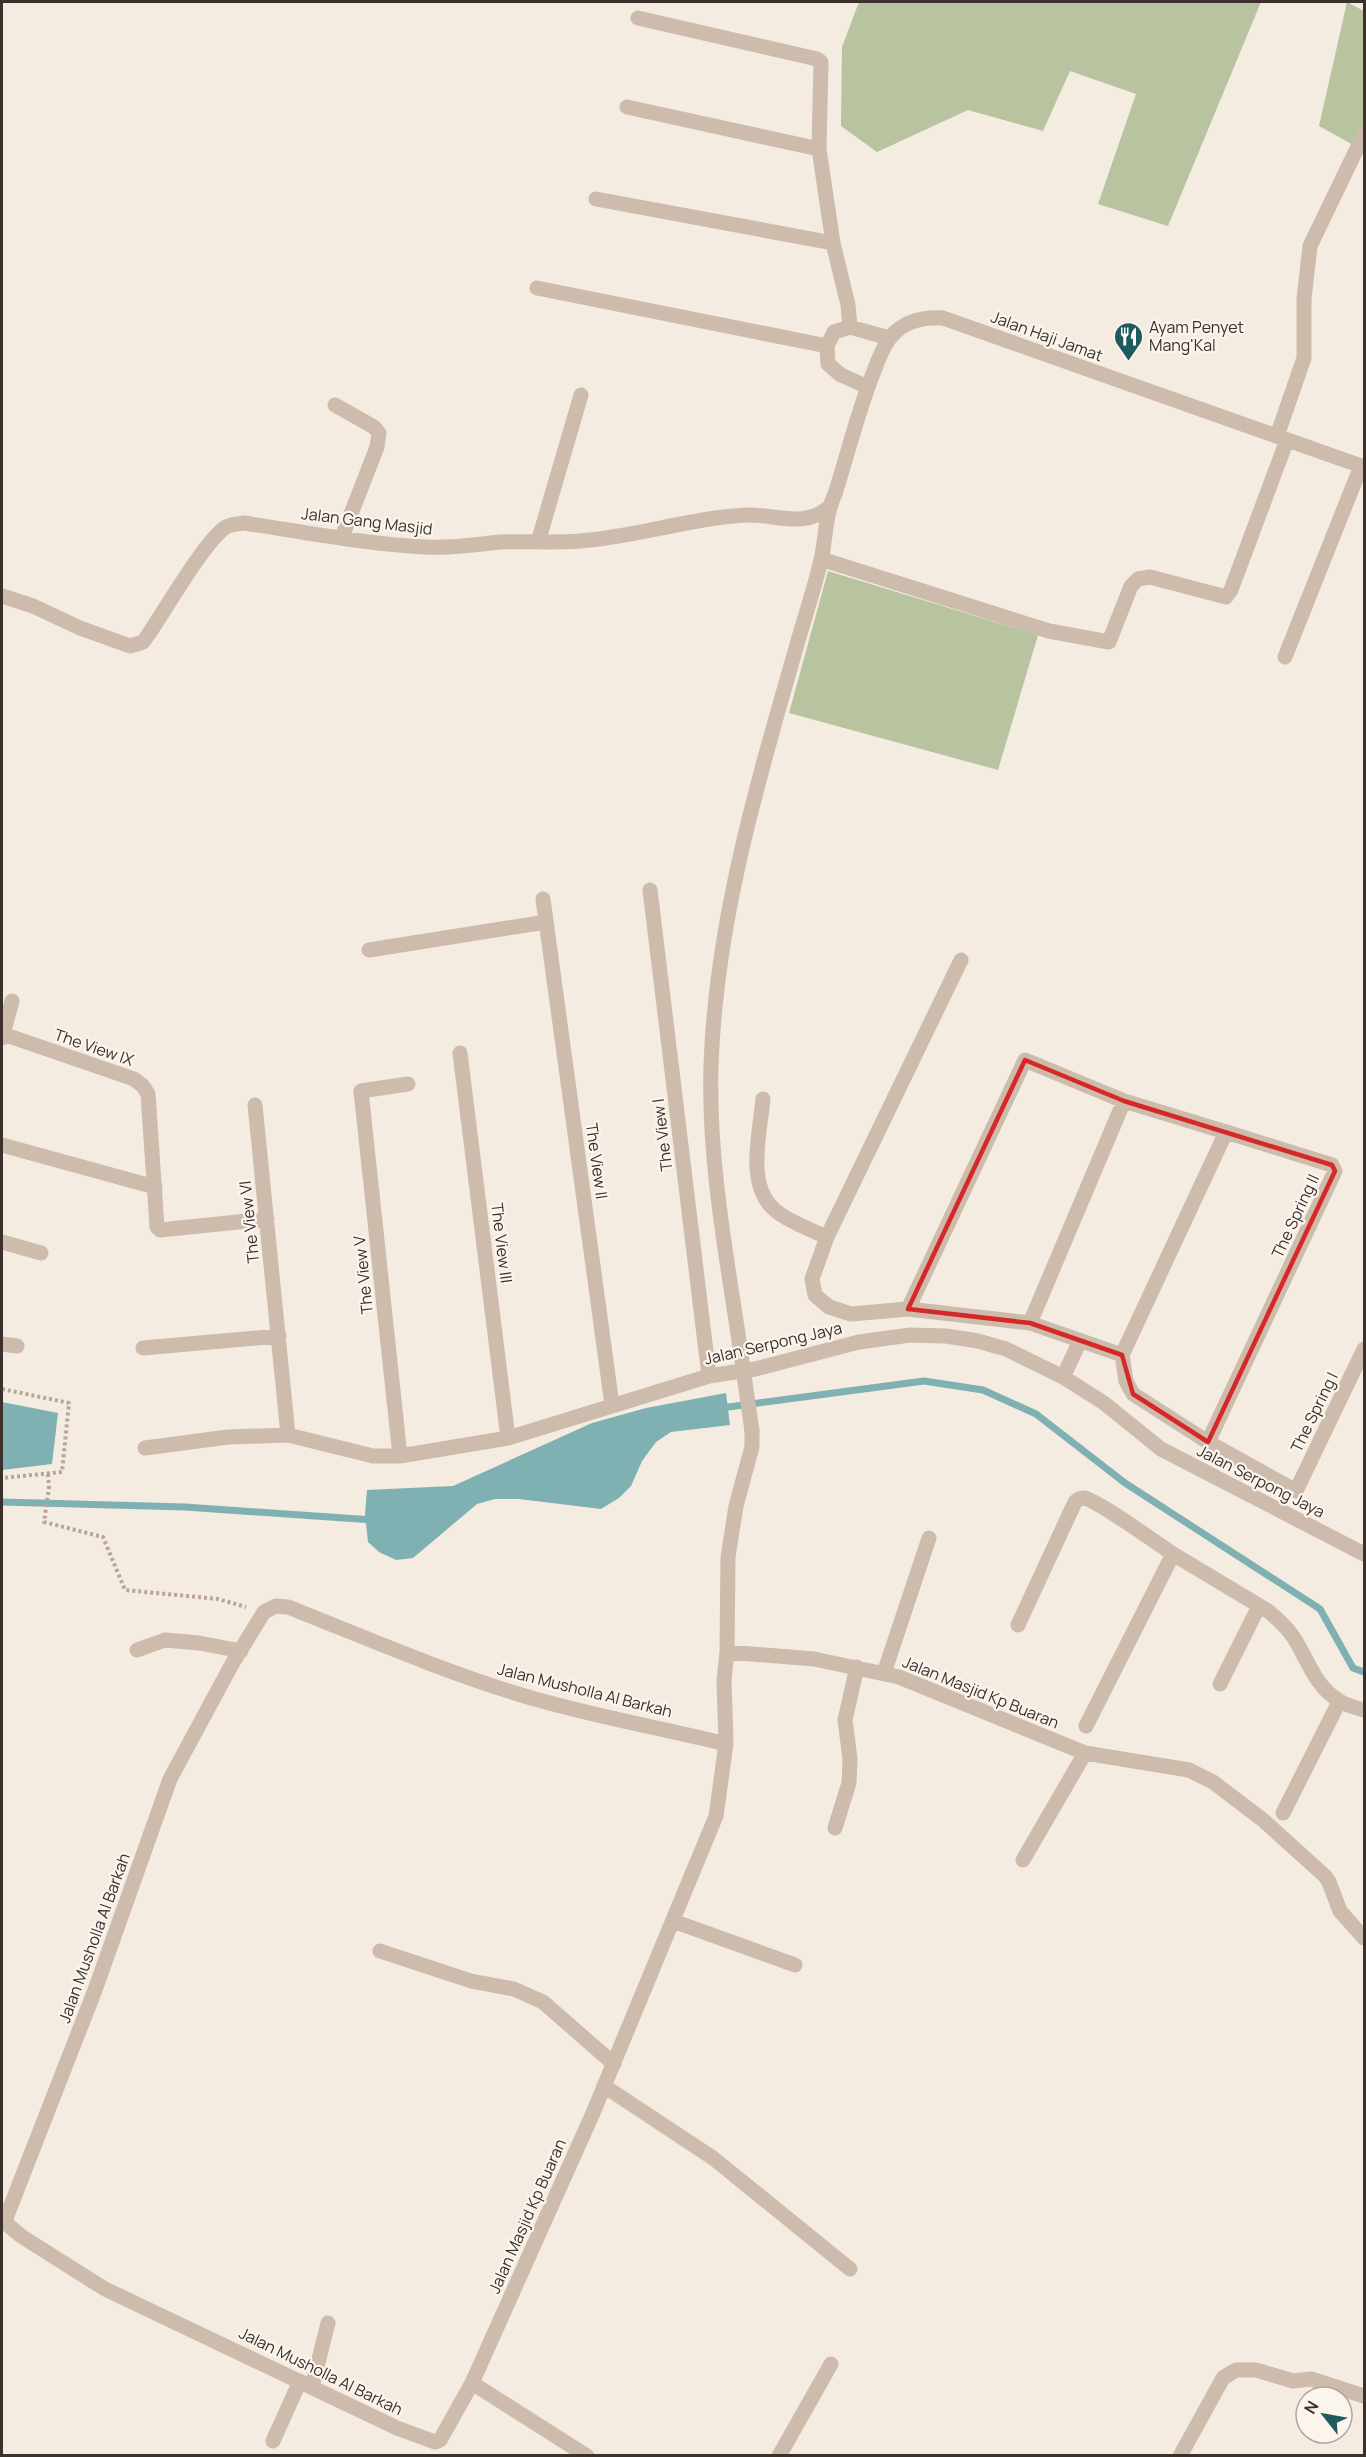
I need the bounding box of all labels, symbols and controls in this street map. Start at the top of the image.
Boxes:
street label: Jalan Haji Jamat [988,306,1106,366]
place label: Ayam Penyet Mang'Kal [1149,316,1244,356]
restaurant icon: Ayam Penyet Mang'Kal [1112,320,1144,362]
street label: Jalan Gang Masjid [300,502,434,540]
street label: The View IX [51,1023,137,1071]
street label: The View I [647,1097,677,1173]
street label: The View II [581,1122,613,1200]
street label: The Spring II [1266,1171,1324,1261]
street label: The View VI [234,1180,264,1264]
street label: The View III [486,1202,518,1284]
street label: The View V [348,1234,378,1315]
street label: Jalan Serpong Jaya [702,1316,844,1370]
street label: The Spring I [1285,1368,1343,1456]
street label: Jalan Serpong Jaya [1193,1439,1329,1523]
street label: Jalan Masjid Kp Buaran [899,1651,1063,1733]
street label: Jalan Musholla Al Barkah [495,1658,675,1722]
street label: Jalan Musholla Al Barkah [53,1850,135,2026]
street label: Jalan Masjid Kp Buaran [483,2135,571,2297]
street label: Jalan Musholla Al Barkah [236,2322,406,2420]
north arrow [1294,2385,1354,2445]
text: N [1299,2397,1324,2418]

